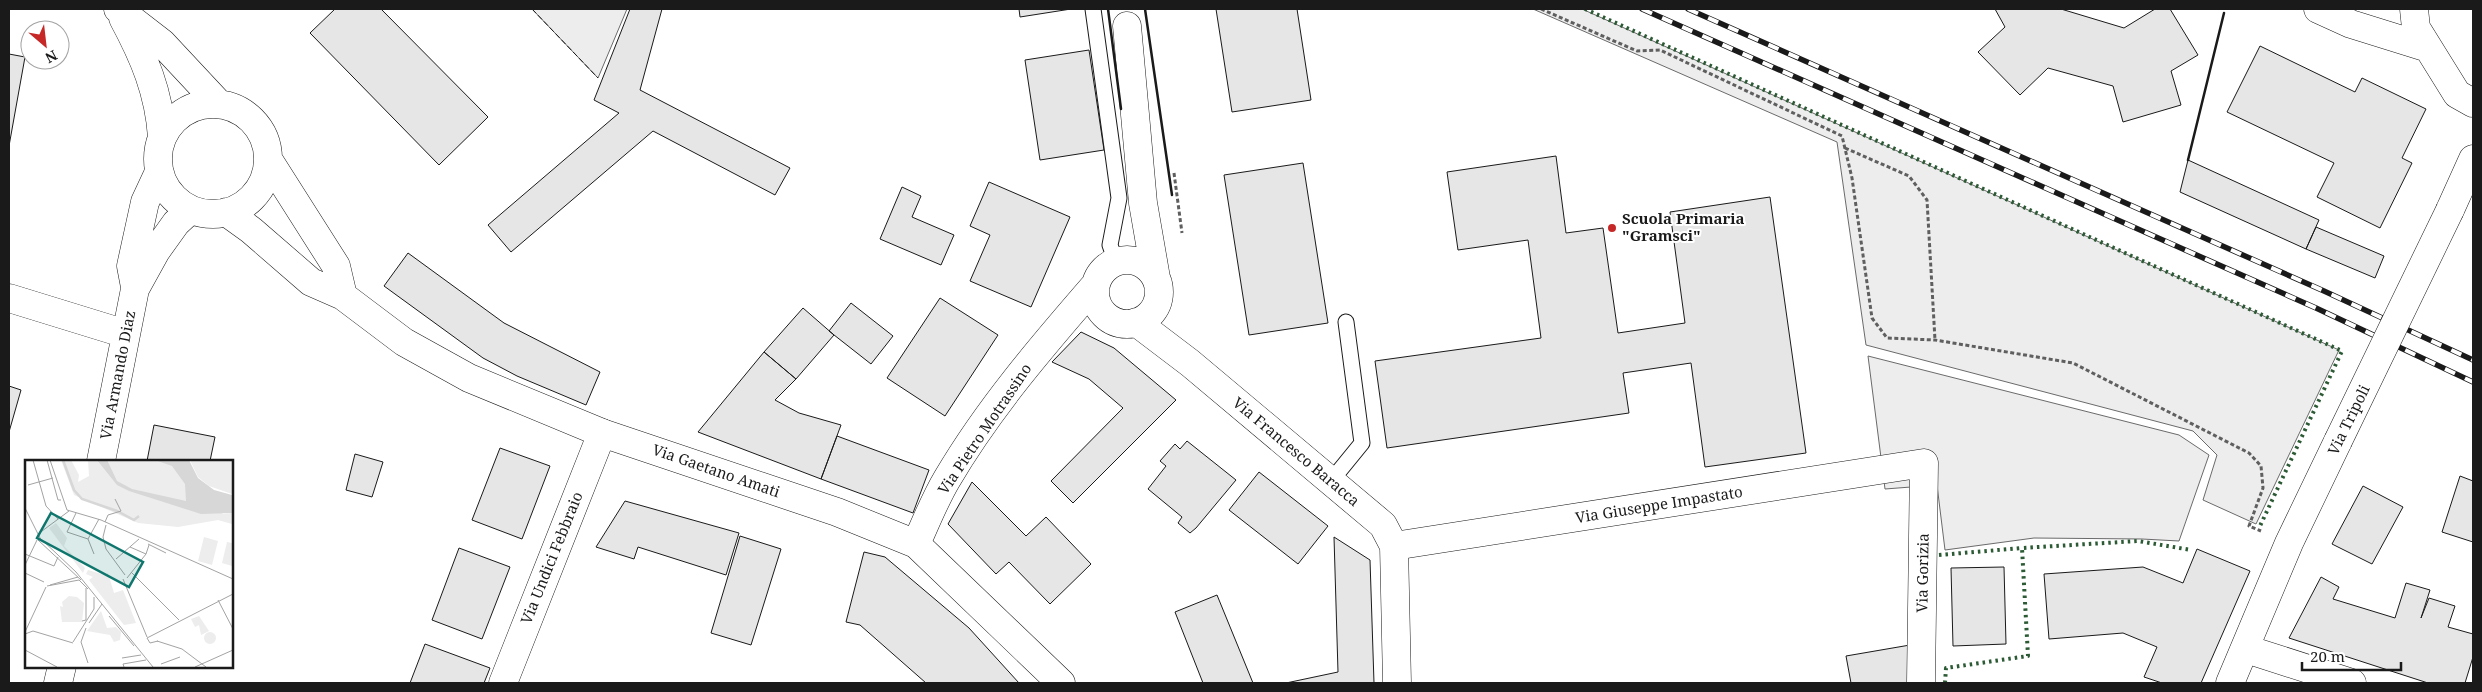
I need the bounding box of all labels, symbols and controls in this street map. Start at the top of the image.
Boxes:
north arrow [20,20,70,70]
text: N [42,46,61,68]
place label: Scuola Primaria "Gramsci" [1622,208,1745,245]
marker: Scuola Primaria "Gramsci" [1606,222,1618,234]
street label: Via Armando Diaz [95,309,139,441]
street label: Via Pietro Motrassino [933,359,1036,498]
street label: Via Tripoli [2323,381,2374,458]
street label: Via Francesco Baracca [1229,392,1364,510]
street label: Via Gaetano Amati [650,439,783,501]
inset map [25,460,232,667]
street label: Via Giuseppe Impastato [1574,481,1744,527]
street label: Via Undici Febbraio [515,488,587,627]
street label: Via Gorizia [1911,533,1933,613]
scale bar [2302,640,2401,672]
text: 20 m [2310,646,2345,666]

